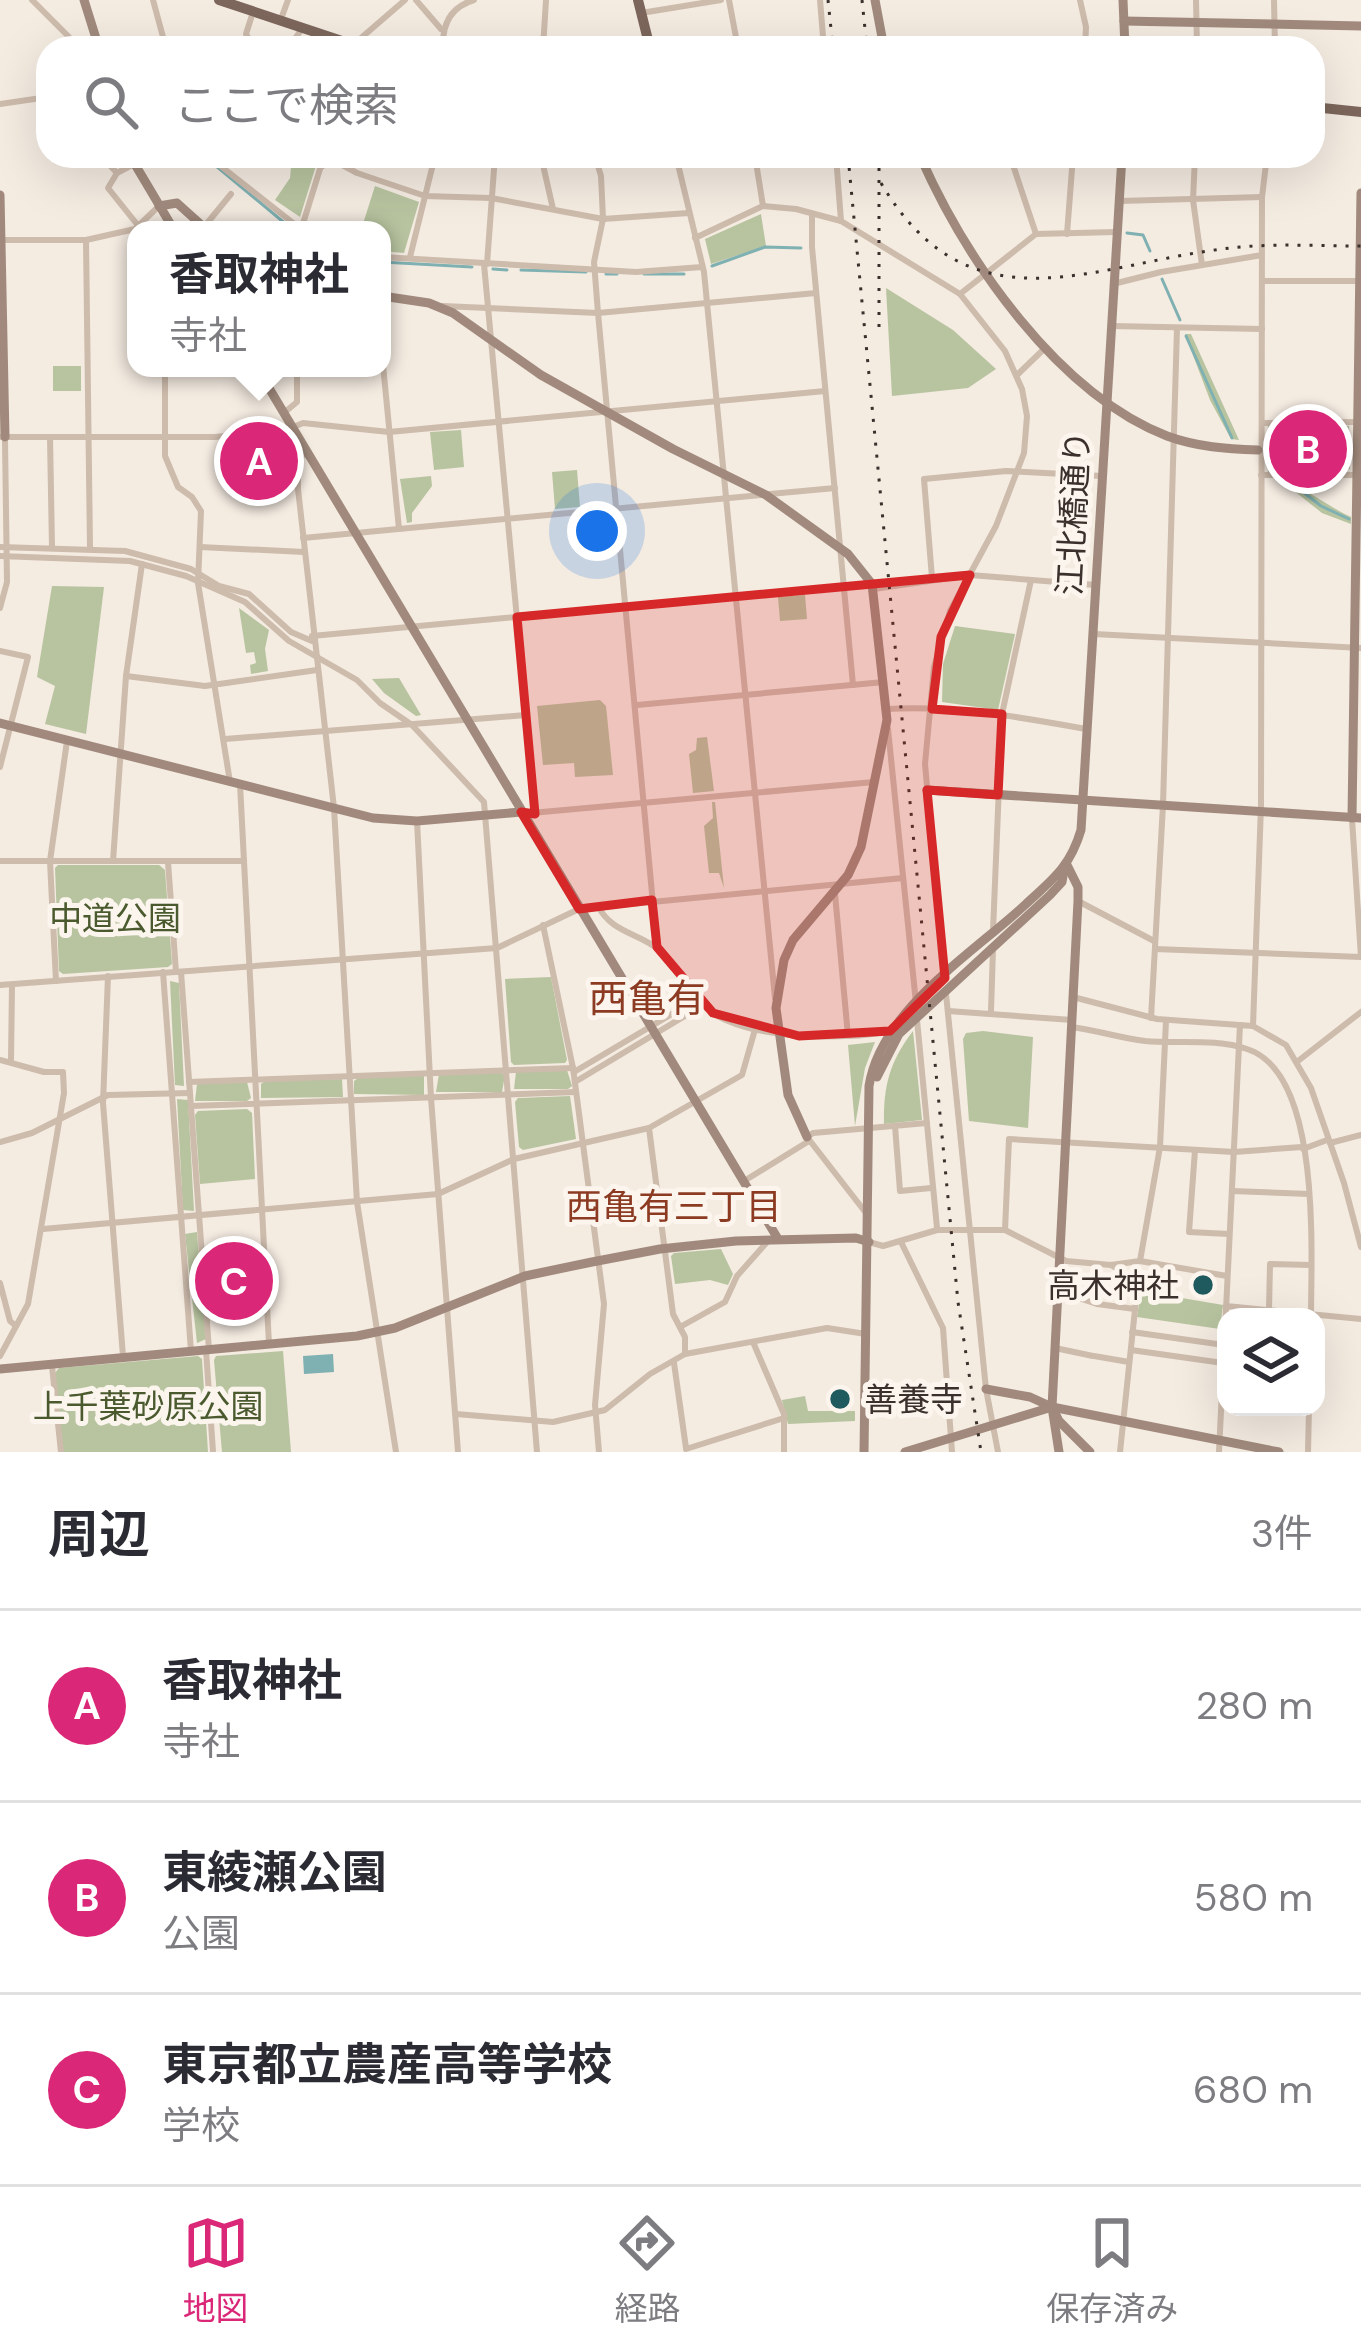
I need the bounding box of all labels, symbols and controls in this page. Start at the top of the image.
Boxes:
search box [36,36,1325,168]
icon: search [78,69,144,135]
text: ここで検索 [174,76,399,135]
popup [127,221,391,377]
text: 香取神社 [169,245,349,304]
text: 寺社 [169,310,247,361]
pin: B [1269,404,1347,494]
pin: A [220,416,298,506]
street label: 江北橋通り [1048,430,1099,597]
your location [567,501,627,561]
park label: 中道公園 [49,897,181,940]
district label: 西亀有 [588,973,706,1024]
district label: 西亀有三丁目 [566,1183,782,1230]
pin: C [195,1236,273,1326]
place label: 高木神社 [1047,1264,1179,1307]
marker: 高木神社 [1190,1272,1216,1298]
map controls [1217,1308,1325,1416]
button: layers [1217,1308,1325,1416]
place label: 善養寺 [864,1378,963,1421]
park label: 上千葉砂原公園 [33,1385,264,1428]
marker: 善養寺 [827,1386,853,1412]
text: 周辺 [48,1501,150,1568]
text: 3件 [1251,1508,1313,1559]
text: 香取神社 [162,1651,342,1710]
text: A [73,1680,101,1731]
text: 280 m [1196,1680,1313,1731]
text: 寺社 [162,1716,240,1767]
text: 東綾瀬公園 [162,1843,387,1902]
text: B [75,1872,99,1923]
text: 580 m [1194,1872,1313,1923]
text: 公園 [162,1908,240,1959]
text: 東京都立農産高等学校 [162,2035,612,2094]
text: C [73,2064,101,2115]
text: 680 m [1193,2064,1313,2115]
text: 学校 [162,2100,240,2151]
tab: 地図 [183,2210,249,2330]
tab: 経路 [614,2210,680,2330]
tab: 保存済み [1046,2210,1178,2330]

